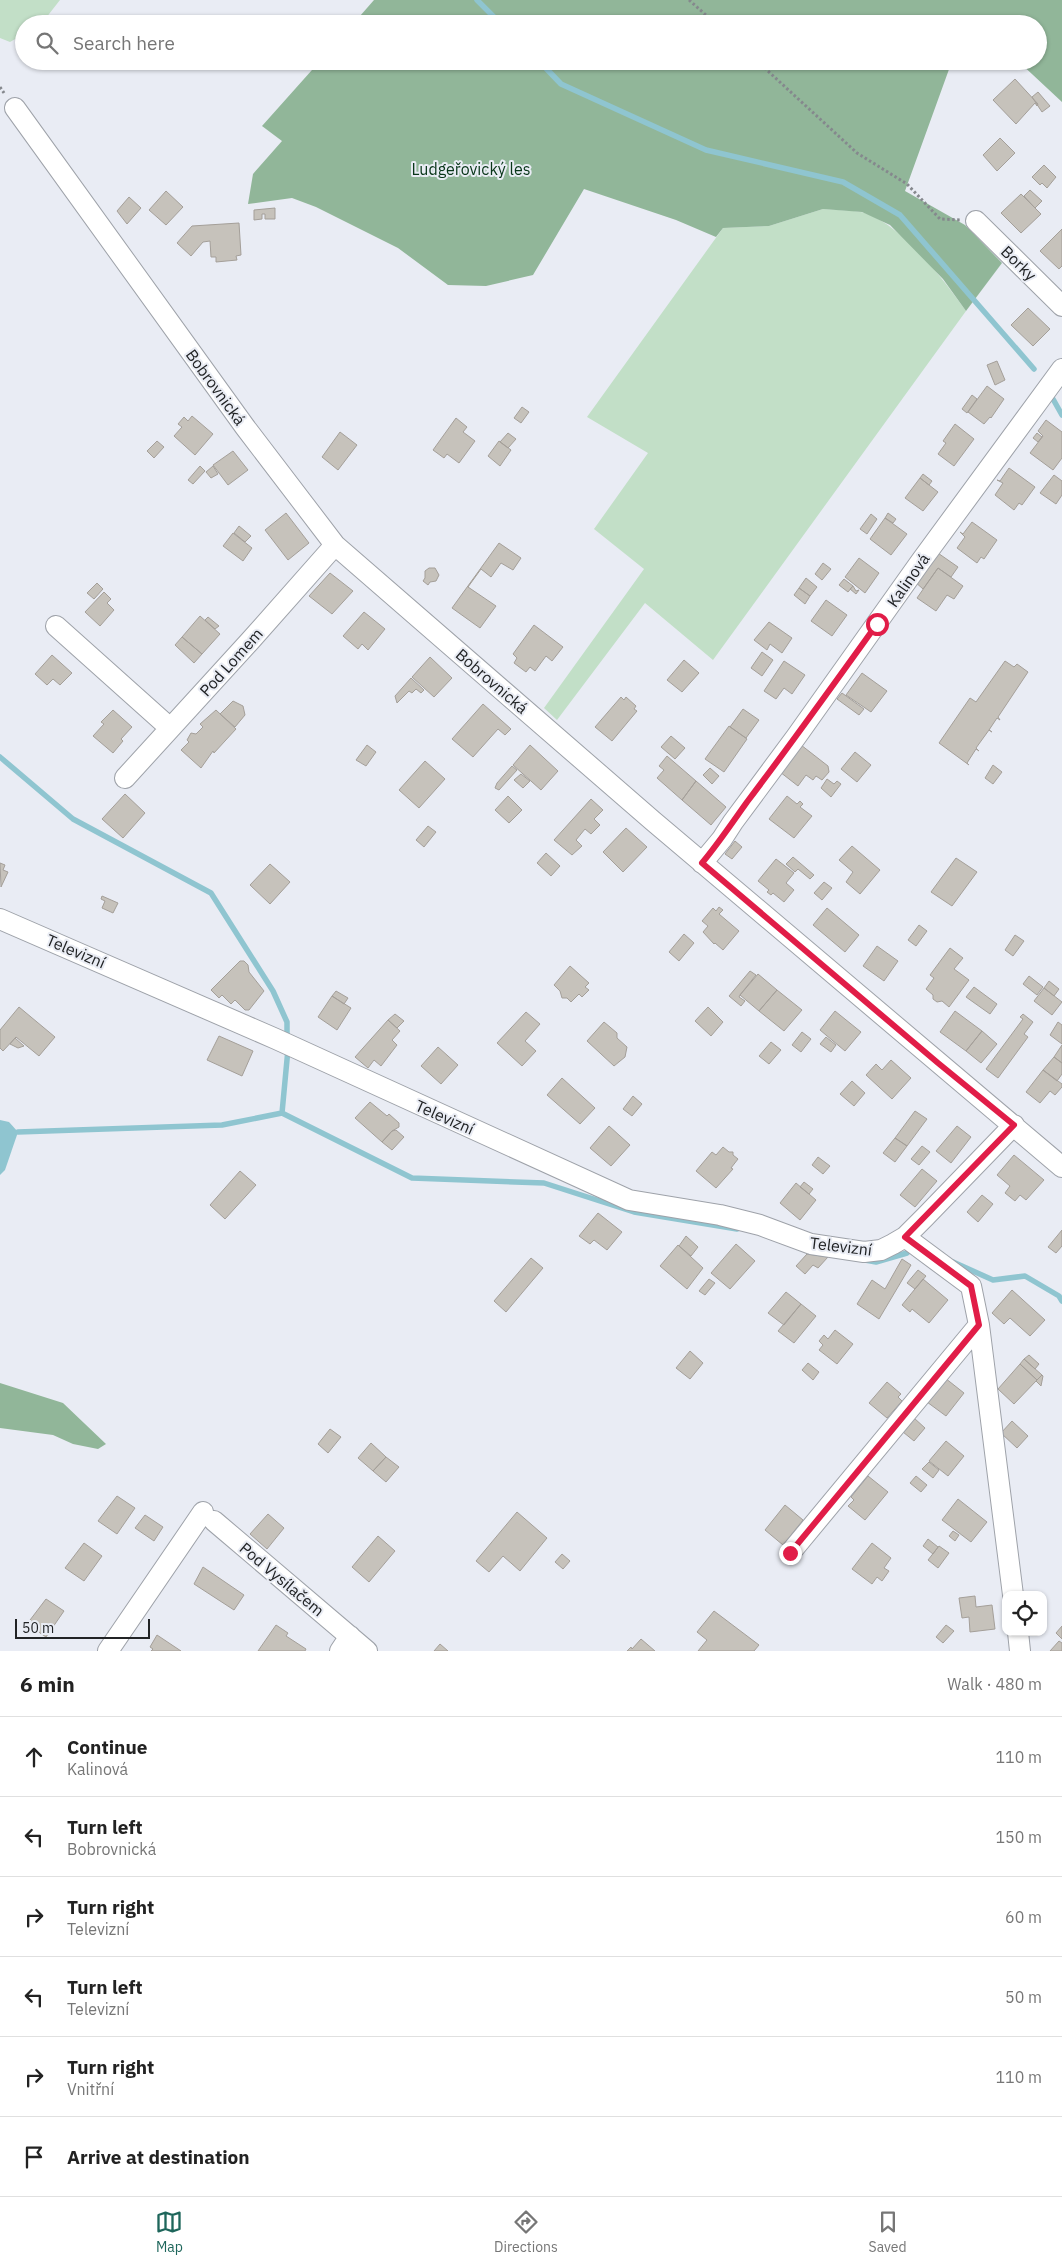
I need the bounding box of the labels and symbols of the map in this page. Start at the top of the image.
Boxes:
park label: Ludgeřovický les [411,159,531,179]
street label: Borky [997,241,1041,285]
street label: Bobrovnická [182,345,251,429]
street label: Kalinová [882,549,934,611]
route start [866,613,889,636]
street label: Pod Lomem [195,624,267,700]
street label: Bobrovnická [452,644,533,718]
street label: Televizní [43,930,109,972]
street label: Televizní [412,1095,478,1139]
street label: Televizní [809,1232,873,1260]
street label: Pod Vysílačem [236,1538,328,1620]
route end [779,1542,802,1565]
scale bar [15,1616,150,1639]

